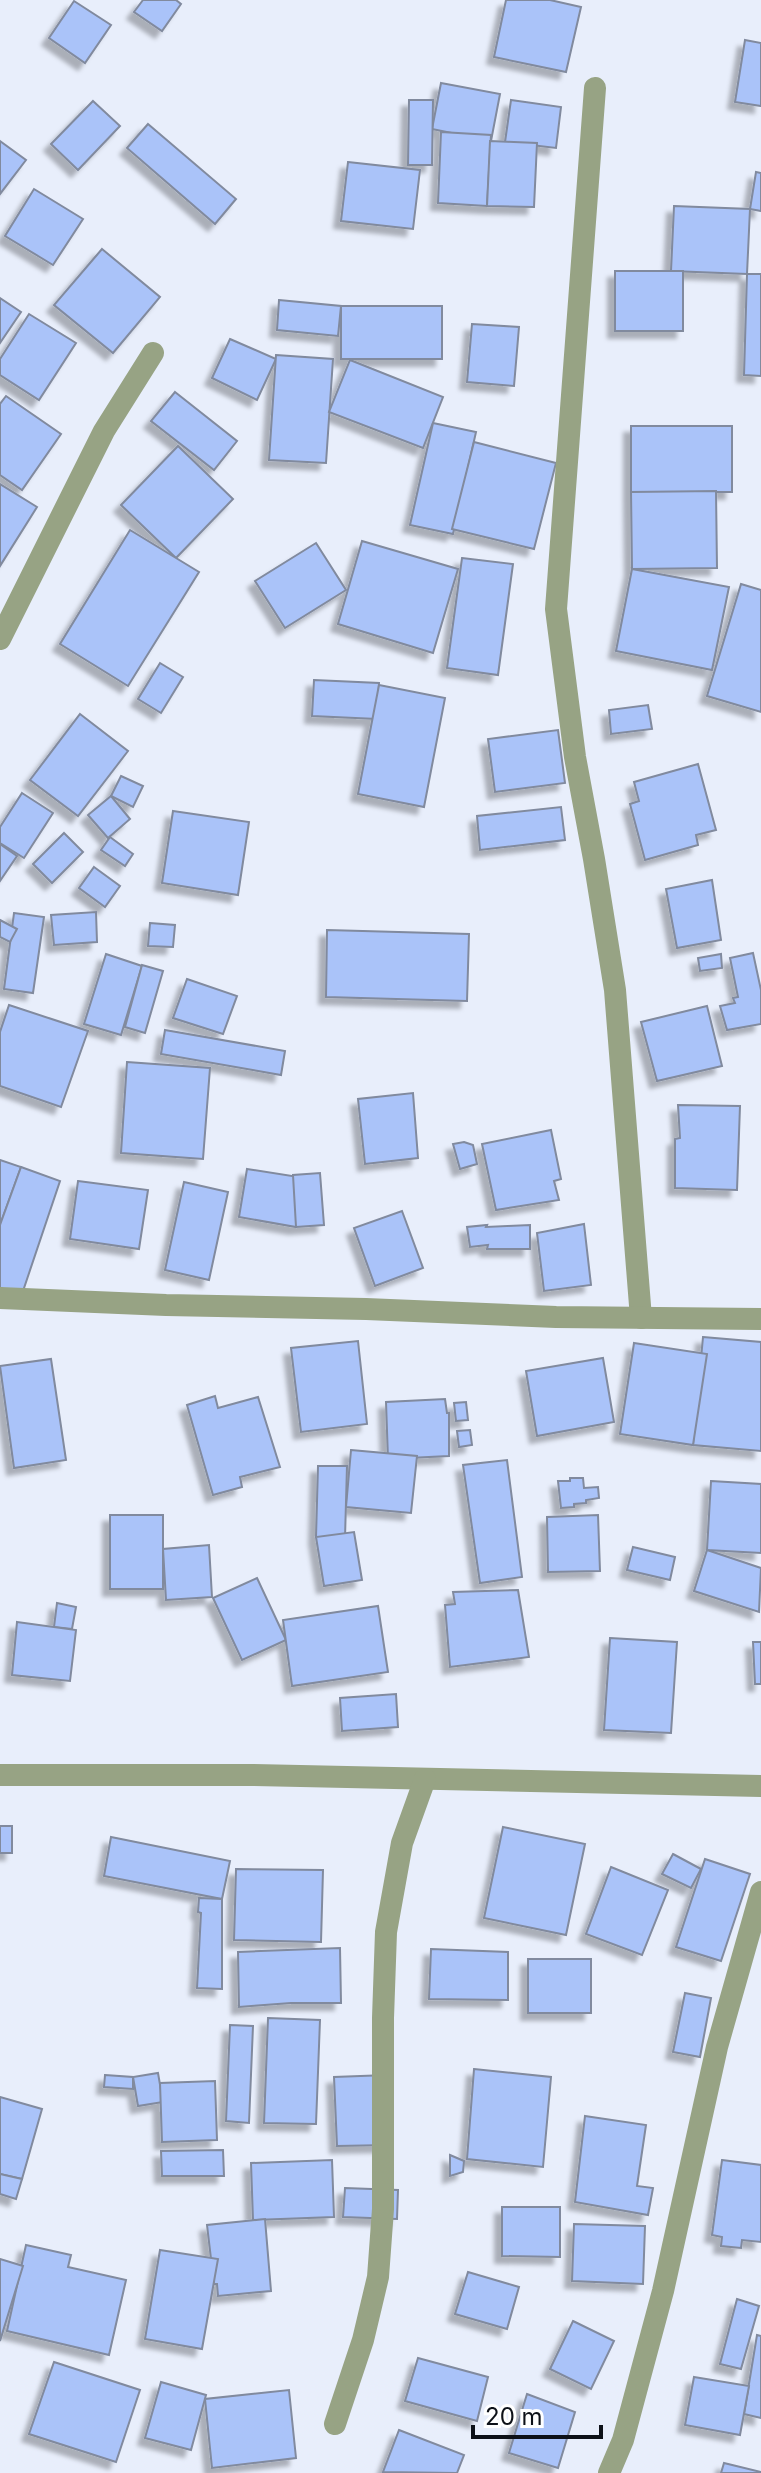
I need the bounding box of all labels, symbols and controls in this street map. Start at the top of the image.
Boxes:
scale bar [473,2389,601,2439]
text: 20 m [485,2402,543,2431]

